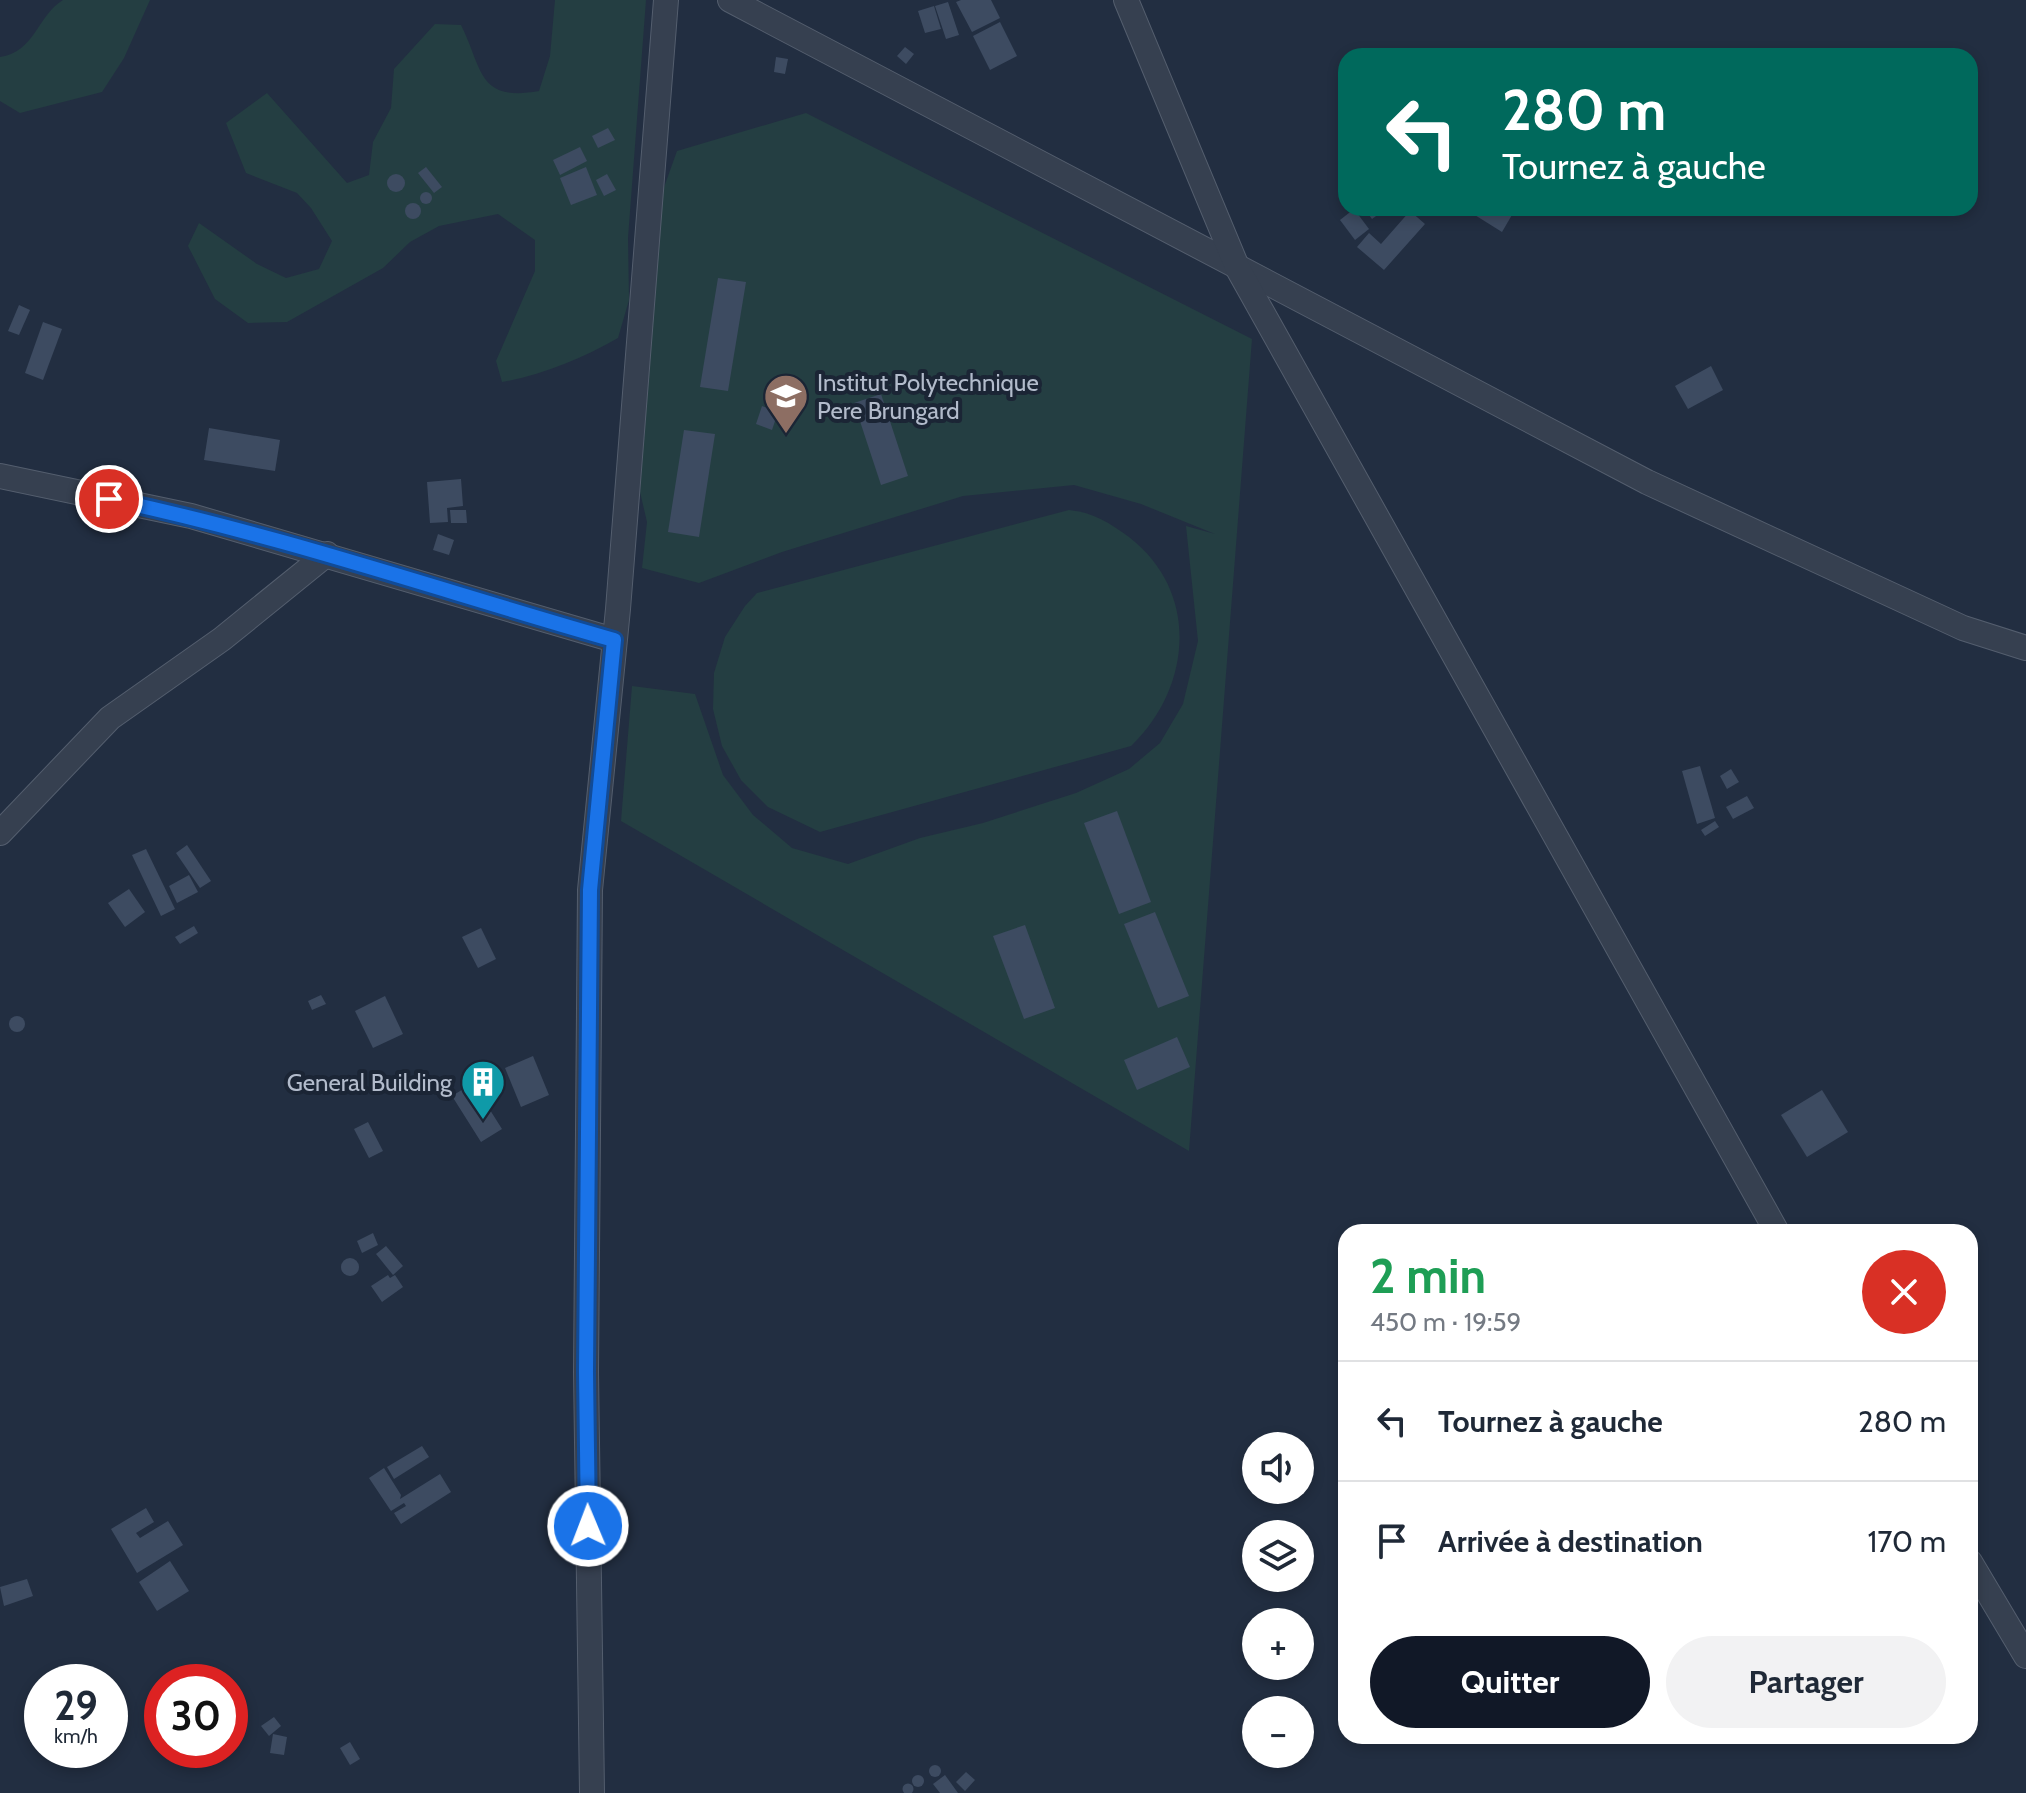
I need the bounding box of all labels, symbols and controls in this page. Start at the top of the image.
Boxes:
text: 280 m [1502,76,1666,144]
icon: left [1370,80,1474,184]
text: Tournez à gauche [1502,144,1766,188]
place label: Institut Polytechnique Pere Brungard [817,368,1039,425]
school or university icon: Institut Polytechnique Pere Brungard [762,372,810,435]
pin [75,465,143,533]
icon: arrive [87,477,131,521]
building icon: General Building [459,1058,507,1121]
place label: General Building [287,1068,453,1097]
text: 2 min [1370,1247,1486,1305]
button: close [1862,1250,1946,1334]
text: 450 m · 19:59 [1370,1306,1521,1338]
icon: left [1370,1399,1414,1443]
text: Tournez à gauche [1438,1403,1663,1440]
text: 280 m [1858,1403,1946,1440]
map controls [1242,1432,1314,1768]
button: sound [1242,1432,1314,1504]
position arrow [546,1484,630,1568]
icon: arrive [1370,1519,1414,1563]
button: layers [1242,1520,1314,1592]
text: Arrivée à destination [1438,1523,1703,1560]
text: 170 m [1867,1523,1946,1560]
button: + [1242,1608,1314,1680]
button: Quitter [1370,1636,1650,1728]
button: Partager [1666,1636,1946,1728]
speed limit sign: 30 [144,1664,248,1768]
text: 29 [54,1681,98,1730]
button: − [1242,1696,1314,1768]
text: km/h [54,1724,98,1748]

